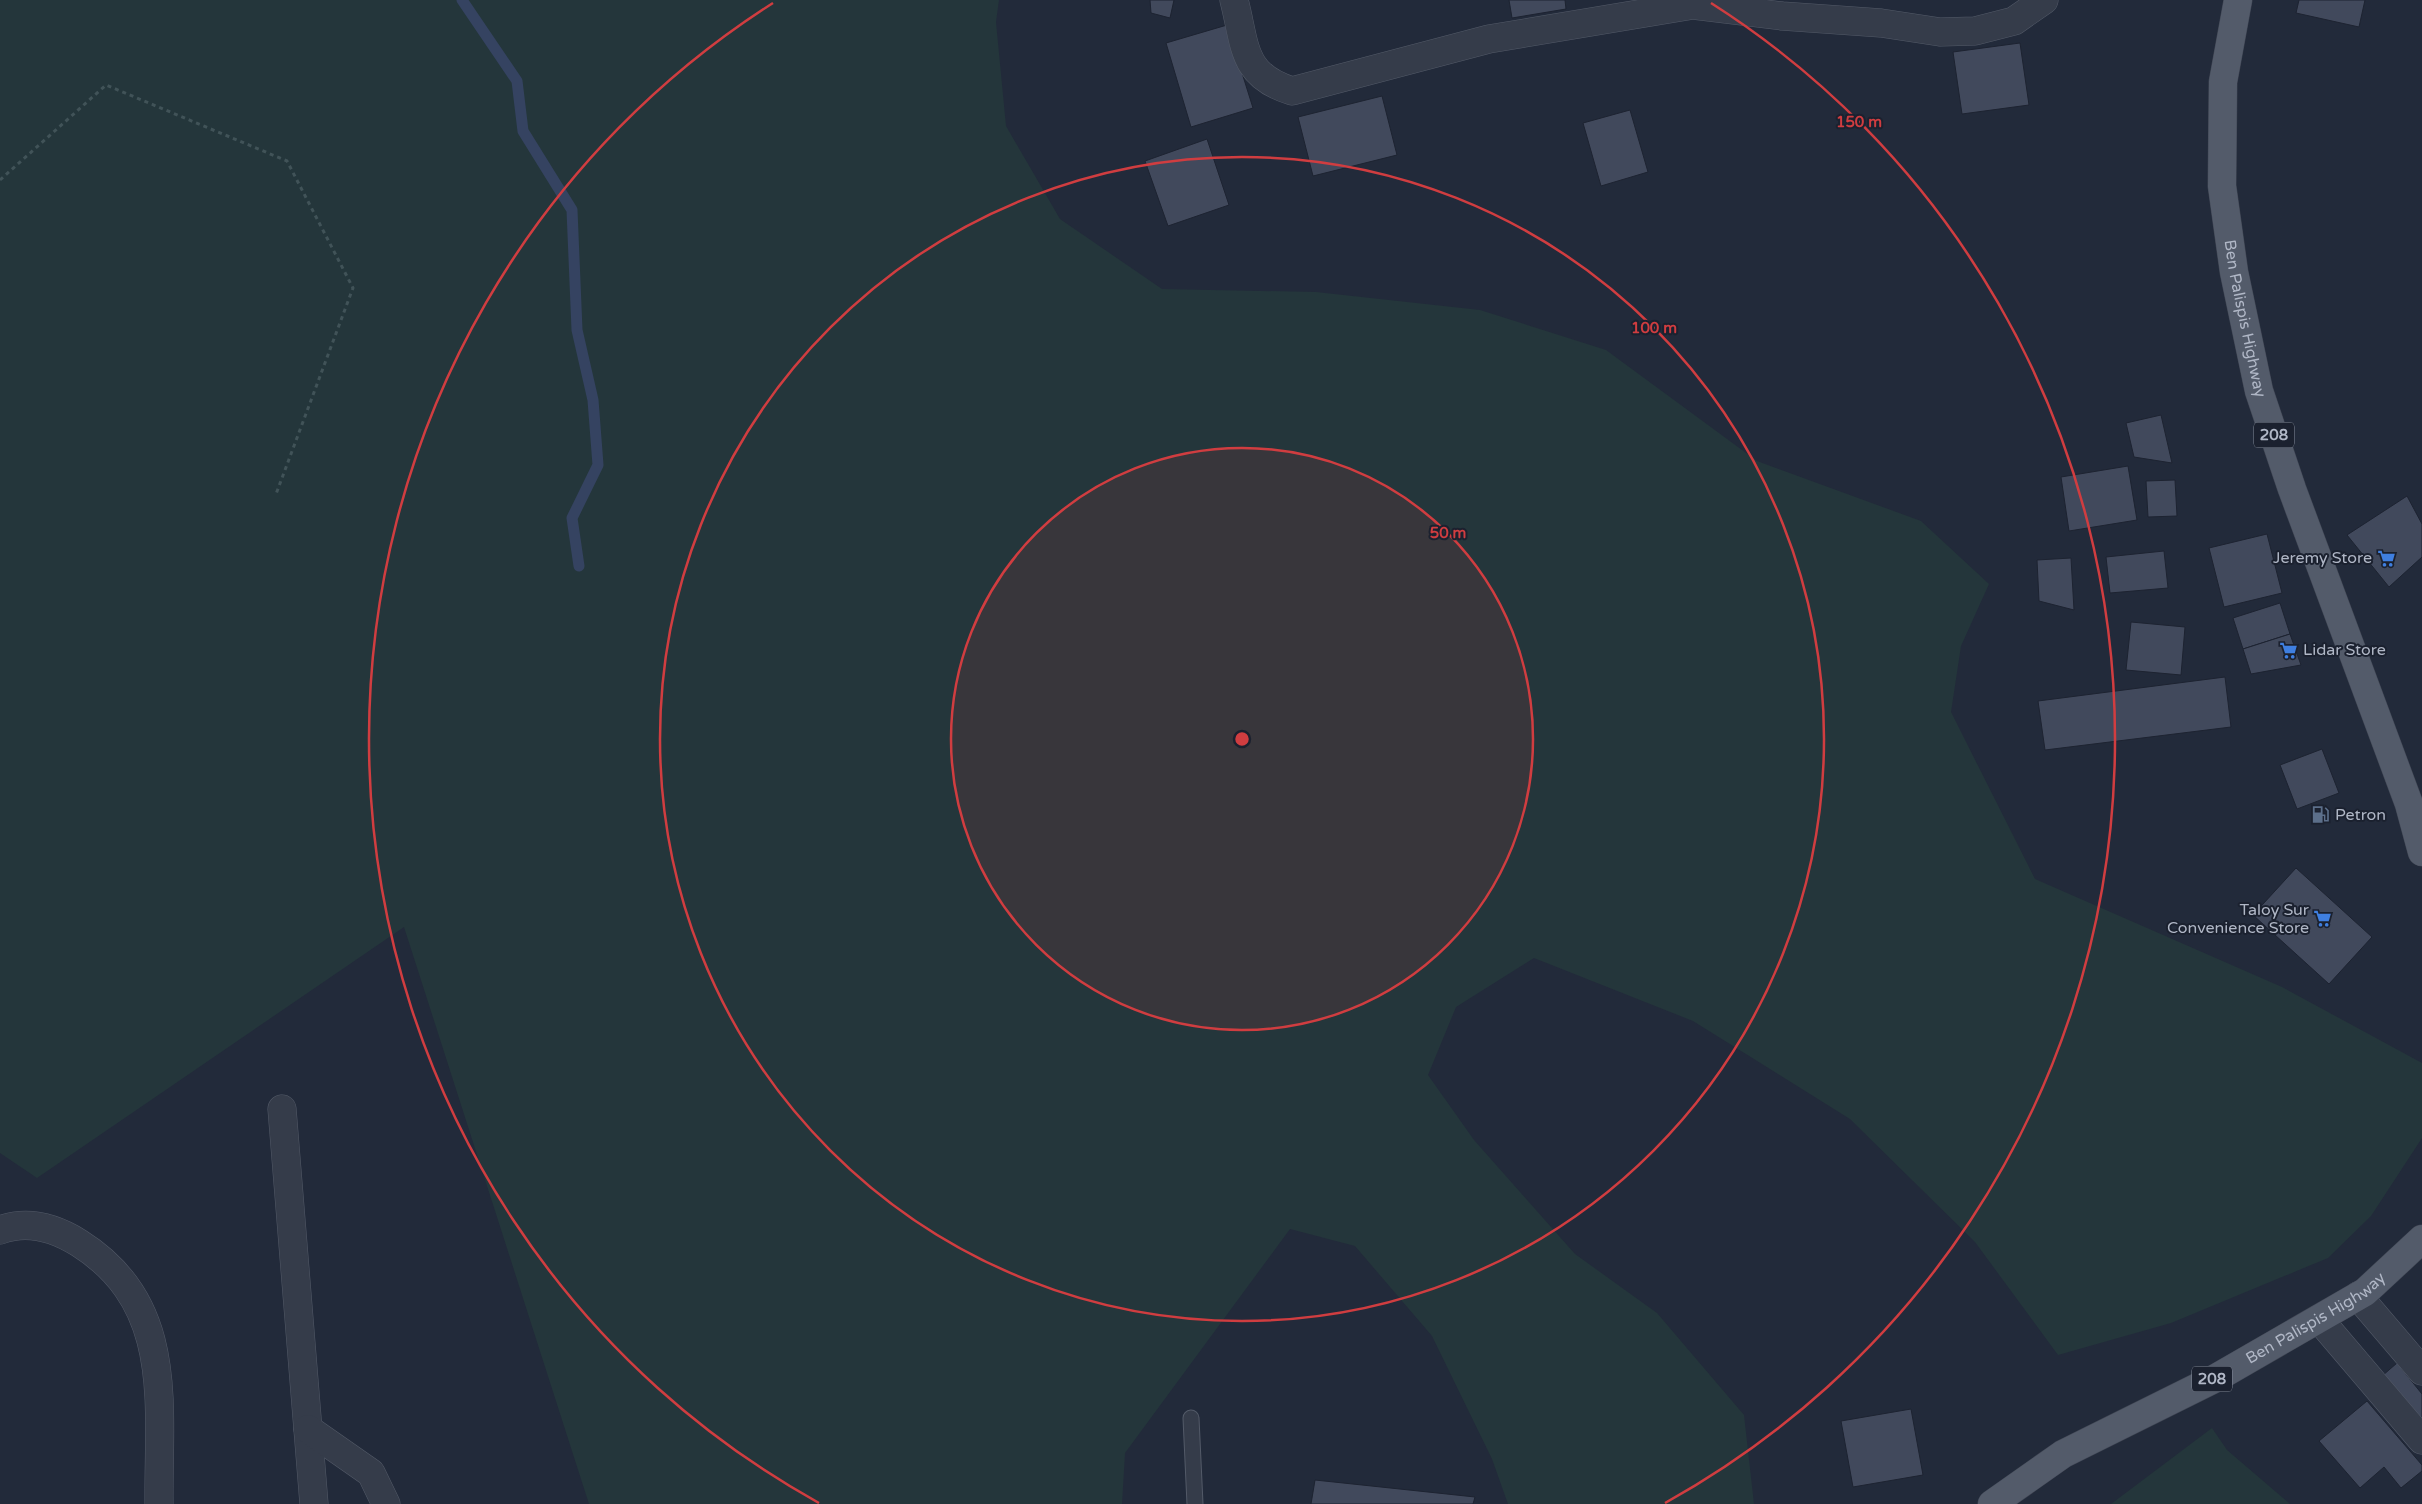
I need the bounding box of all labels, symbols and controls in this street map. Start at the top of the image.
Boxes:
text: 150 m [1836,113,1882,131]
street label: Ben Palispis Highway [2220,238,2271,401]
text: 100 m [1631,319,1677,337]
road number: 208 [2254,422,2294,448]
text: 50 m [1430,524,1466,542]
place label: Jeremy Store [2273,548,2372,568]
supermarket icon: Jeremy Store [2376,548,2396,568]
supermarket icon: Lidar Store [2279,640,2299,660]
place label: Lidar Store [2303,640,2386,660]
centre of rings [1233,730,1251,748]
fuel station icon: Petron [2311,805,2331,825]
place label: Petron [2335,805,2386,825]
place label: Taloy Sur Convenience Store [2167,900,2310,938]
supermarket icon: Taloy Sur Convenience Store [2313,909,2333,929]
street label: Ben Palispis Highway [2242,1268,2390,1369]
road number: 208 [2192,1366,2232,1392]

